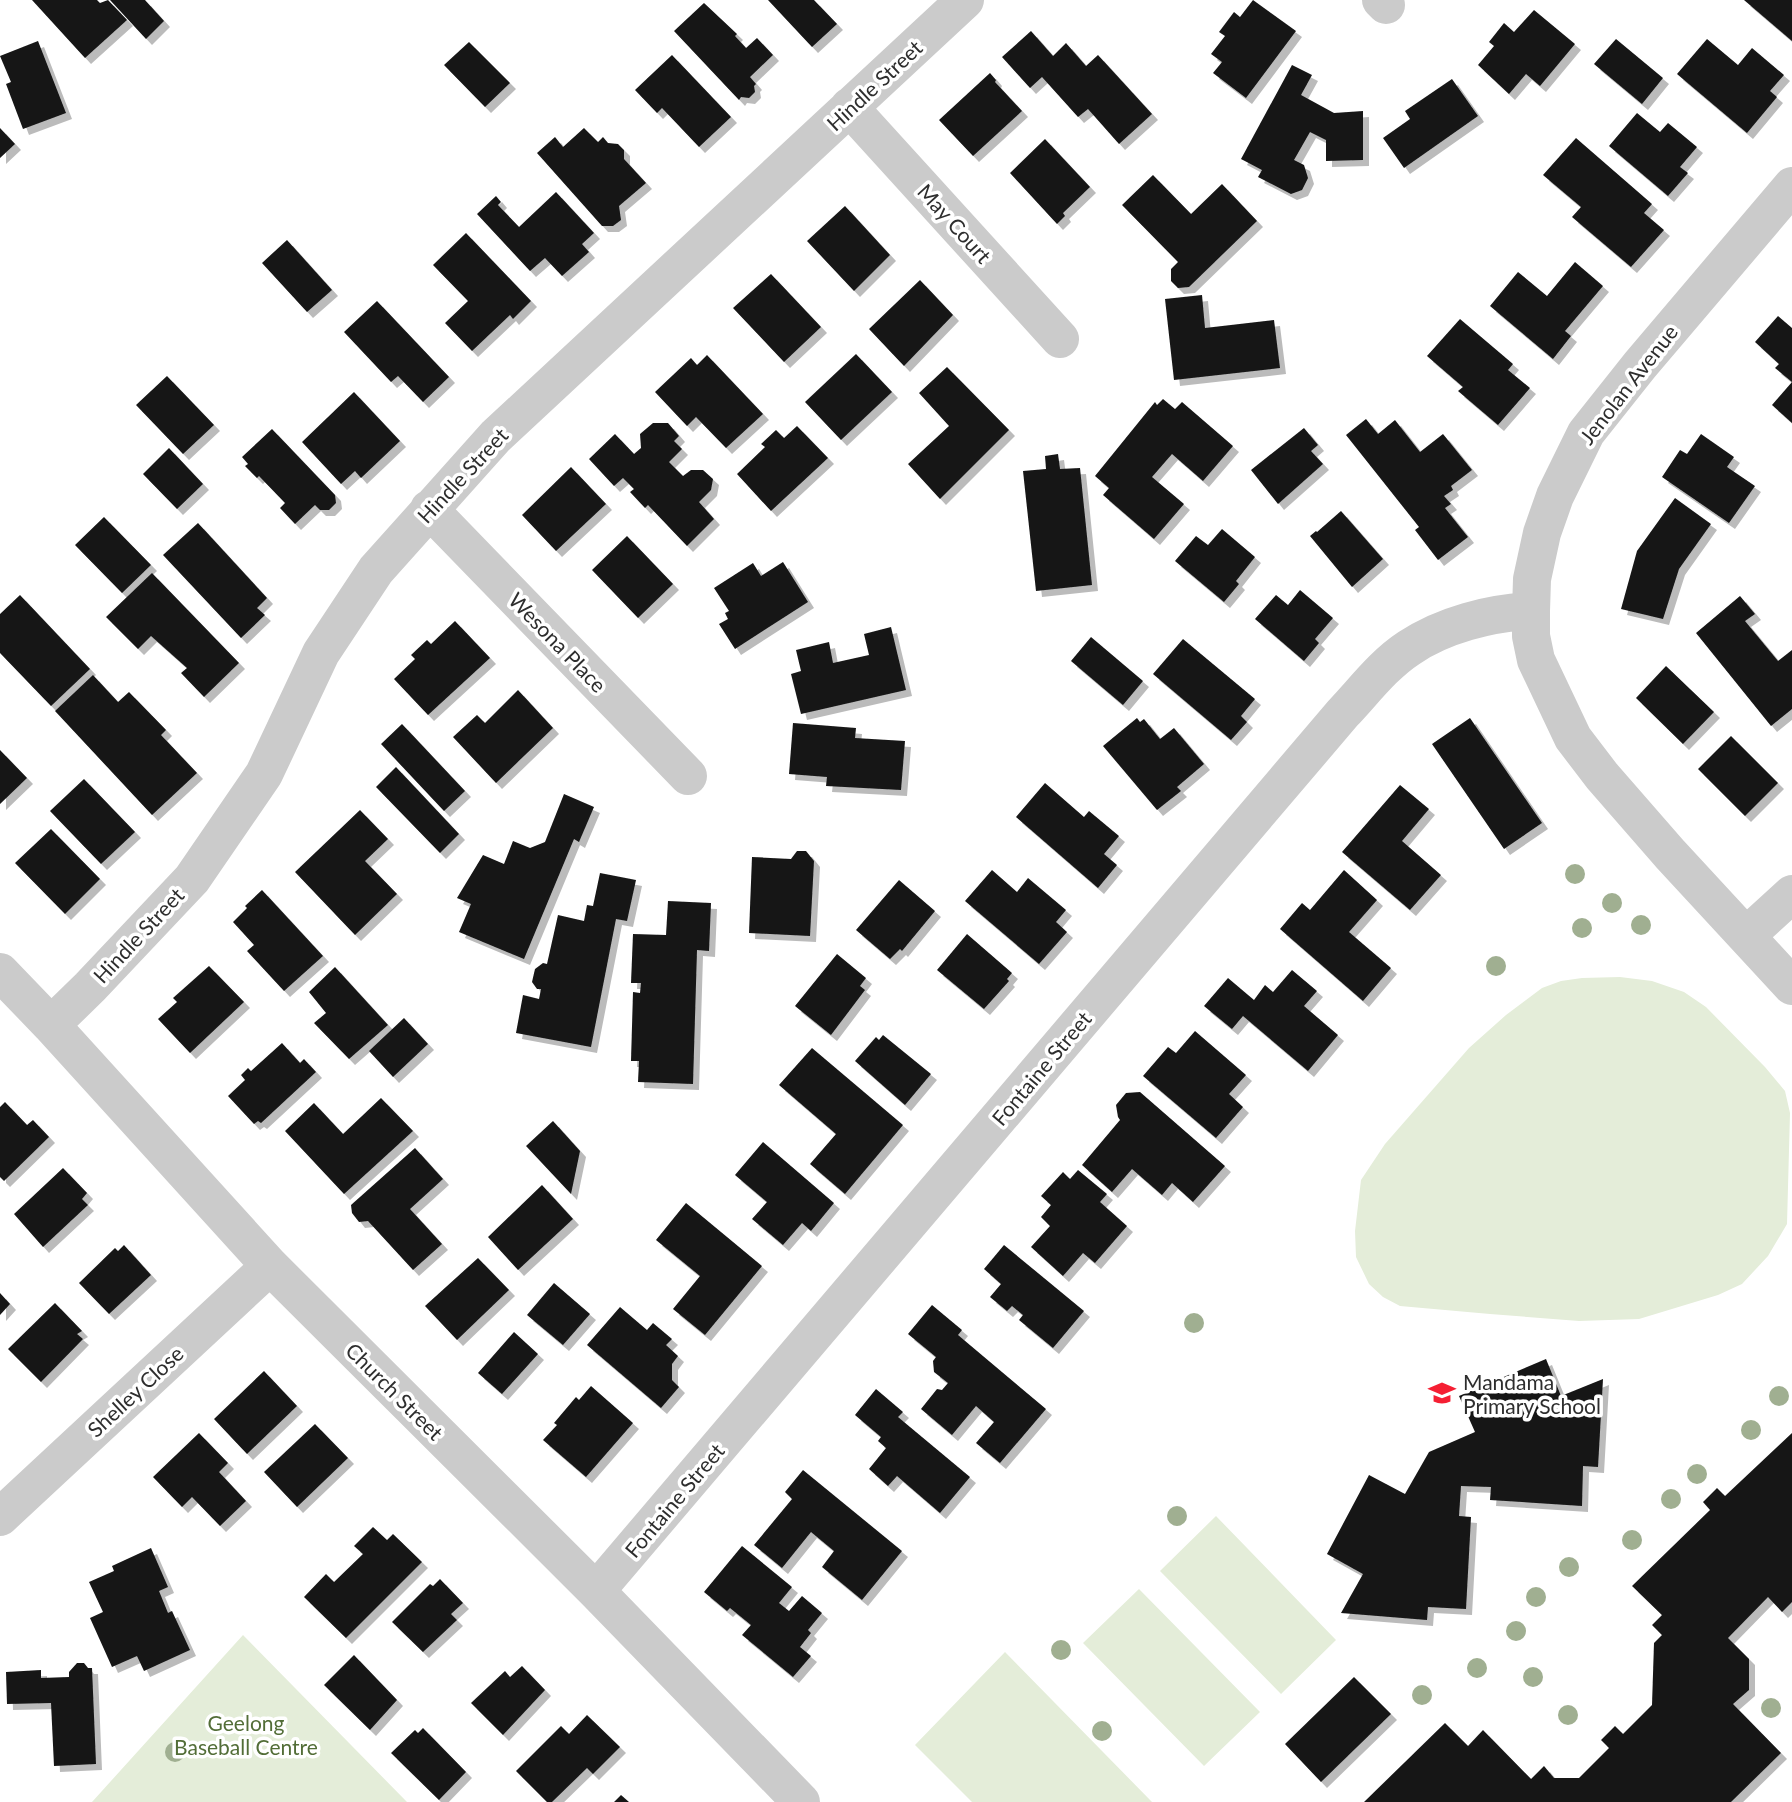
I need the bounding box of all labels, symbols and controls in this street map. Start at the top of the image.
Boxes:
street label: Hindle Street [821,34,927,135]
street label: May Court [913,178,997,268]
street label: Jenolan Avenue [1574,319,1682,449]
street label: Hindle Street [412,422,513,528]
street label: Wesona Place [504,587,612,697]
street label: Hindle Street [88,882,189,988]
street label: Fontaine Street [986,1006,1096,1130]
street label: Church Street [341,1337,449,1445]
street label: Shelley Close [82,1340,188,1442]
place label: Mandama Primary School [1463,1369,1601,1418]
school or university icon: Mandama Primary School [1427,1378,1457,1408]
street label: Fontaine Street [619,1438,729,1562]
park label: Geelong Baseball Centre [174,1710,318,1759]

